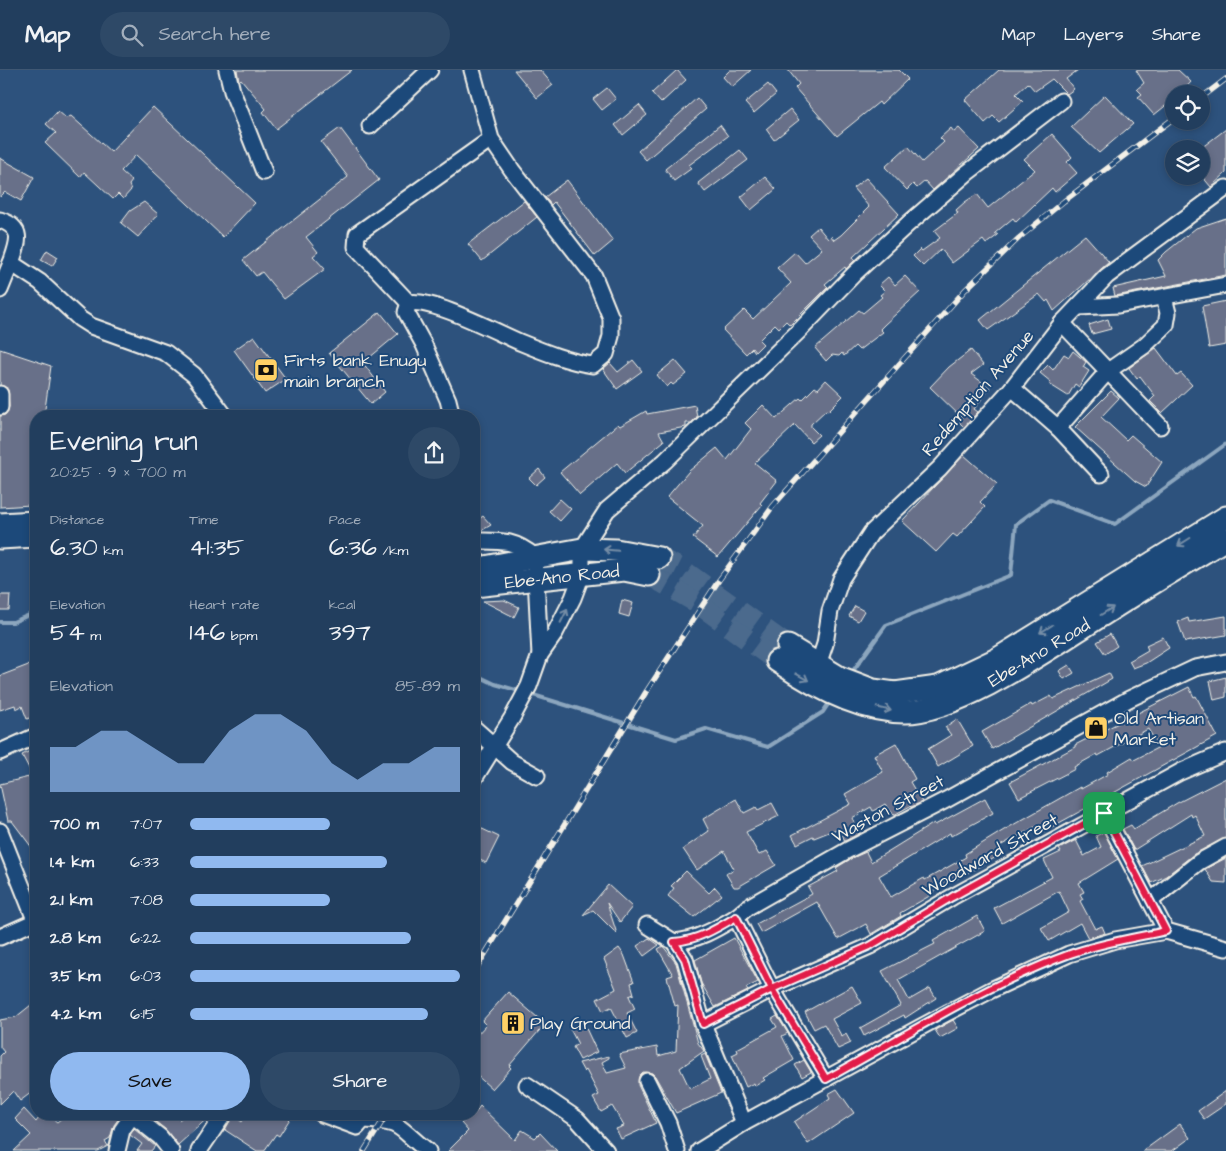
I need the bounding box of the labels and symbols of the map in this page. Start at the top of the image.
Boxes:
street label: Redemption Avenue [916,324,1040,462]
place label: Firts bank Enugu main branch [284,348,426,394]
bank icon: Firts bank Enugu main branch [253,357,279,383]
one-way arrow [1177,537,1191,547]
one-way arrow [604,545,620,555]
street label: Ebe-Ano Road [503,559,621,595]
one-way arrow [1100,606,1114,616]
one-way arrow [559,609,569,624]
street label: Ebe-Ano Road [983,613,1095,693]
one-way arrow [1040,624,1054,634]
one-way arrow [794,672,809,682]
one-way arrow [875,705,891,714]
place label: Old Artisan Market [1114,706,1204,752]
shop icon: Old Artisan Market [1083,715,1109,741]
street label: Waston Street [827,768,949,849]
pin [1083,792,1125,834]
street label: Woodward Street [917,807,1063,903]
building icon: Play Ground [500,1010,526,1036]
place label: Play Ground [530,1011,630,1037]

